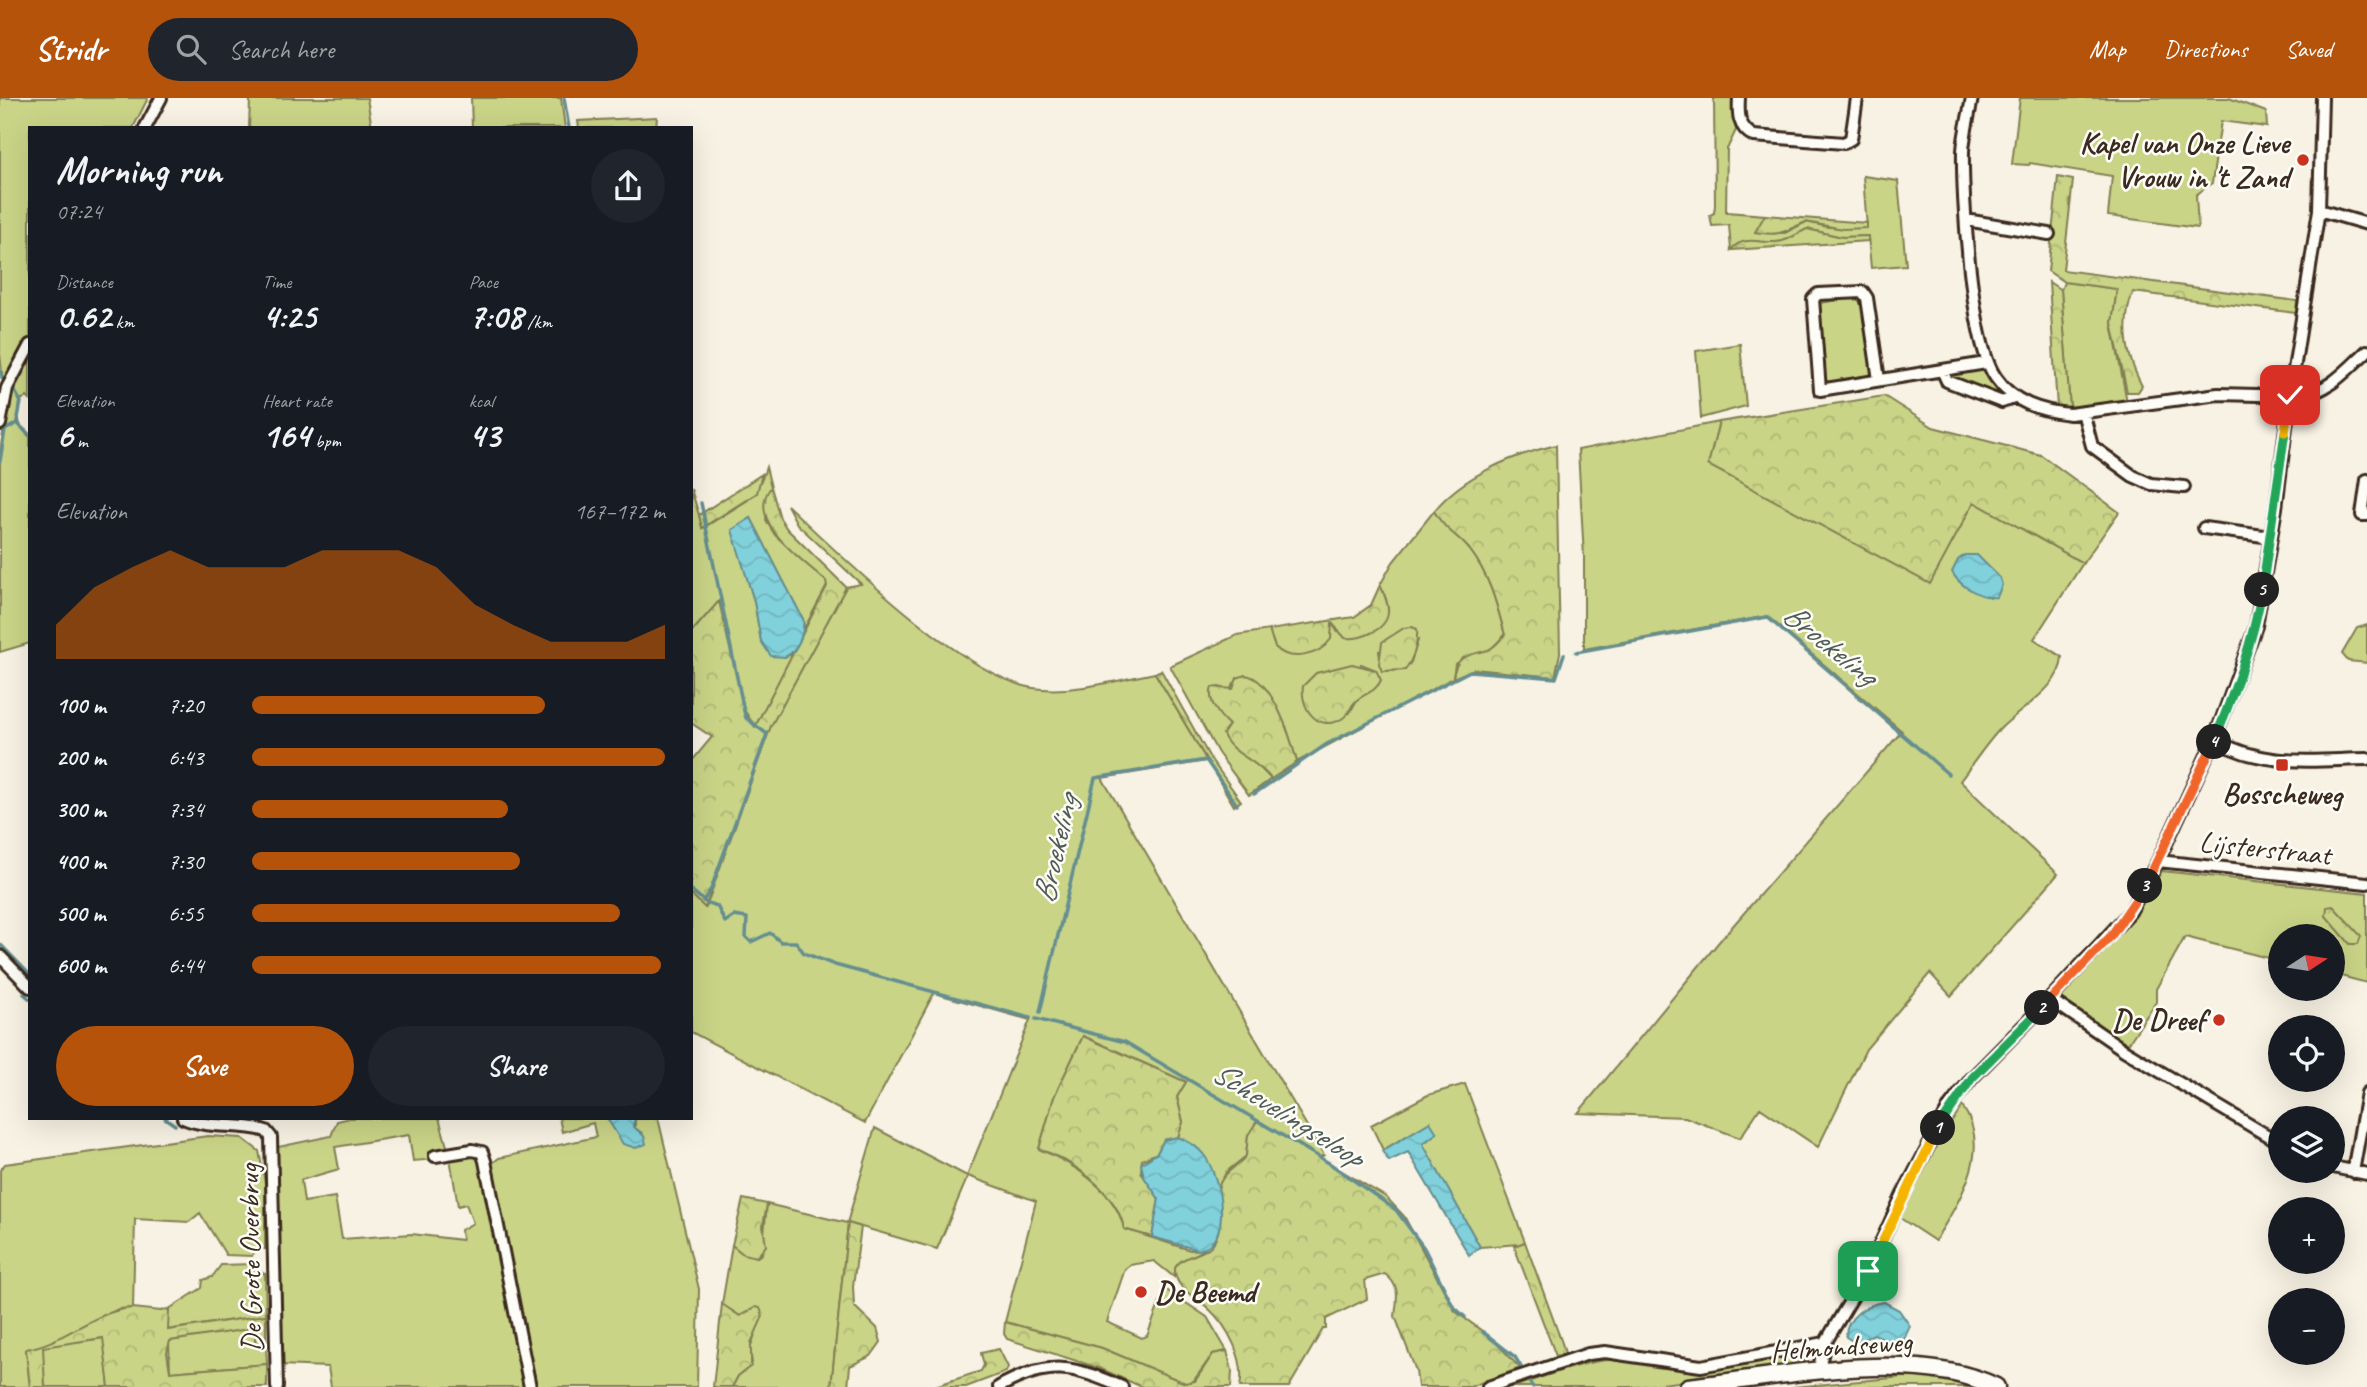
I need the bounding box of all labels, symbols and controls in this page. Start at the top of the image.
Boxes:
search box [148,18,638,81]
text: Stridr [35,28,106,70]
icon: search [172,30,210,68]
text: Search here [228,33,334,66]
text: Map [2089,34,2126,64]
text: Directions [2164,34,2247,64]
text: Saved [2285,34,2332,64]
place label: Kapel van Onze Lieve Vrouw in 't Zand [2080,124,2294,196]
text: Morning run [56,147,222,194]
button: share [591,149,665,223]
marker: Kapel van Onze Lieve Vrouw in 't Zand [2295,152,2311,168]
text: 07:24 [56,197,102,226]
text: Distance [56,270,113,294]
text: Time [262,270,291,294]
text: Pace [469,270,498,294]
text: 0.62 [56,294,111,339]
text: 4:25 [262,294,316,339]
text: 7:08 [469,294,523,339]
text: km [111,310,134,334]
text: /km [523,310,552,334]
pin [2260,365,2320,425]
icon: check [2271,376,2309,414]
text: Elevation [56,389,114,413]
text: Heart rate [262,389,332,413]
text: kcal [469,389,494,413]
text: 6 [56,413,73,458]
text: 164 [262,413,310,458]
text: 43 [469,413,500,458]
text: m [73,429,88,453]
text: bpm [310,429,341,453]
text: Elevation [56,497,127,526]
text: 167–172 m [574,497,665,526]
pin: 5 [2244,573,2280,608]
text: 5 [2257,577,2266,601]
water label: Broekeling [1775,594,1889,697]
text: 100 m [56,691,106,720]
text: 7:20 [168,691,204,720]
pin: 4 [2196,724,2232,760]
text: 4 [2209,729,2218,753]
text: 200 m [56,743,106,772]
text: 6:43 [168,743,204,772]
marker: Bosscheweg [2274,757,2290,773]
place label: Bosscheweg [2222,775,2344,813]
water label: Broekeling [1023,787,1088,907]
text: 300 m [56,795,106,824]
text: 7:34 [168,795,204,824]
street label: Lijsterstraat [2197,822,2336,874]
text: 400 m [56,847,106,876]
text: 7:30 [168,847,204,876]
pin: 3 [2128,868,2162,904]
text: 3 [2140,873,2149,897]
text: 500 m [56,899,105,928]
text: 6:55 [168,899,204,928]
north arrow [2268,924,2345,1001]
map controls [2268,924,2345,1365]
text: 600 m [56,951,106,980]
text: 6:44 [168,951,204,980]
pin: 2 [2024,990,2060,1026]
text: 2 [2037,995,2046,1019]
place label: De Dreef [2112,1001,2212,1039]
marker: De Dreef [2211,1012,2227,1028]
button: locate [2268,1015,2345,1092]
button: Save [56,1026,354,1106]
button: Share [368,1026,665,1106]
water label: Schevelingseloop [1205,1051,1375,1179]
button: layers [2268,1106,2345,1183]
pin: 1 [1920,1110,1955,1146]
text: 1 [1933,1115,1942,1139]
street label: De Grote Overbrug [229,1162,271,1353]
button: + [2268,1197,2345,1274]
pin [1838,1241,1898,1301]
icon: arrive [1849,1252,1887,1290]
place label: De Beemd [1155,1273,1260,1311]
marker: De Beemd [1133,1284,1149,1300]
button: − [2268,1288,2345,1365]
street label: Helmondseweg [1769,1322,1915,1370]

